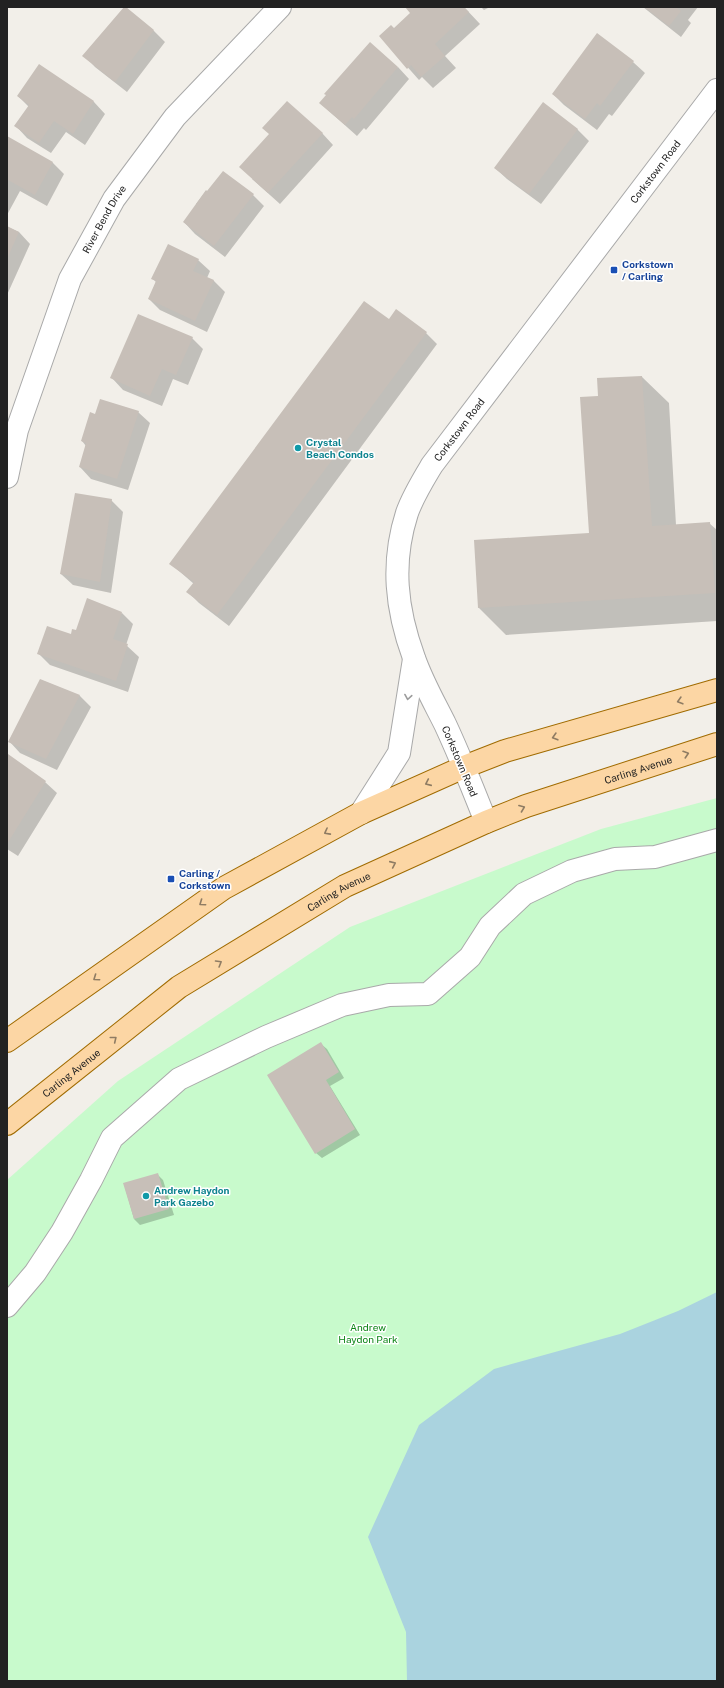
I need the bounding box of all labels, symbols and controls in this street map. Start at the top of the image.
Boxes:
street label: Corkstown Road [627,138,683,205]
street label: River Bend Drive [79,182,129,255]
place label: Corkstown / Carling [622,258,673,282]
marker: Corkstown / Carling [609,265,619,275]
street label: Corkstown Road [431,396,487,463]
place label: Crystal Beach Condos [306,436,374,460]
marker: Crystal Beach Condos [293,443,303,453]
one-way arrow [404,694,413,700]
one-way arrow [676,696,683,705]
street label: Corkstown Road [440,724,480,798]
one-way arrow [551,732,558,741]
one-way arrow [682,750,689,759]
street label: Carling Avenue [603,753,674,786]
one-way arrow [425,778,433,786]
one-way arrow [519,804,526,812]
one-way arrow [324,827,331,834]
one-way arrow [389,861,396,869]
place label: Carling / Corkstown [179,867,230,891]
street label: Carling Avenue [305,869,372,914]
marker: Carling / Corkstown [166,874,176,884]
one-way arrow [199,898,206,906]
one-way arrow [215,960,222,967]
one-way arrow [93,973,100,980]
one-way arrow [110,1036,117,1043]
street label: Carling Avenue [40,1046,103,1100]
place label: Andrew Haydon Park Gazebo [154,1184,230,1208]
marker: Andrew Haydon Park Gazebo [141,1191,151,1201]
park label: Andrew Haydon Park [338,1321,398,1345]

